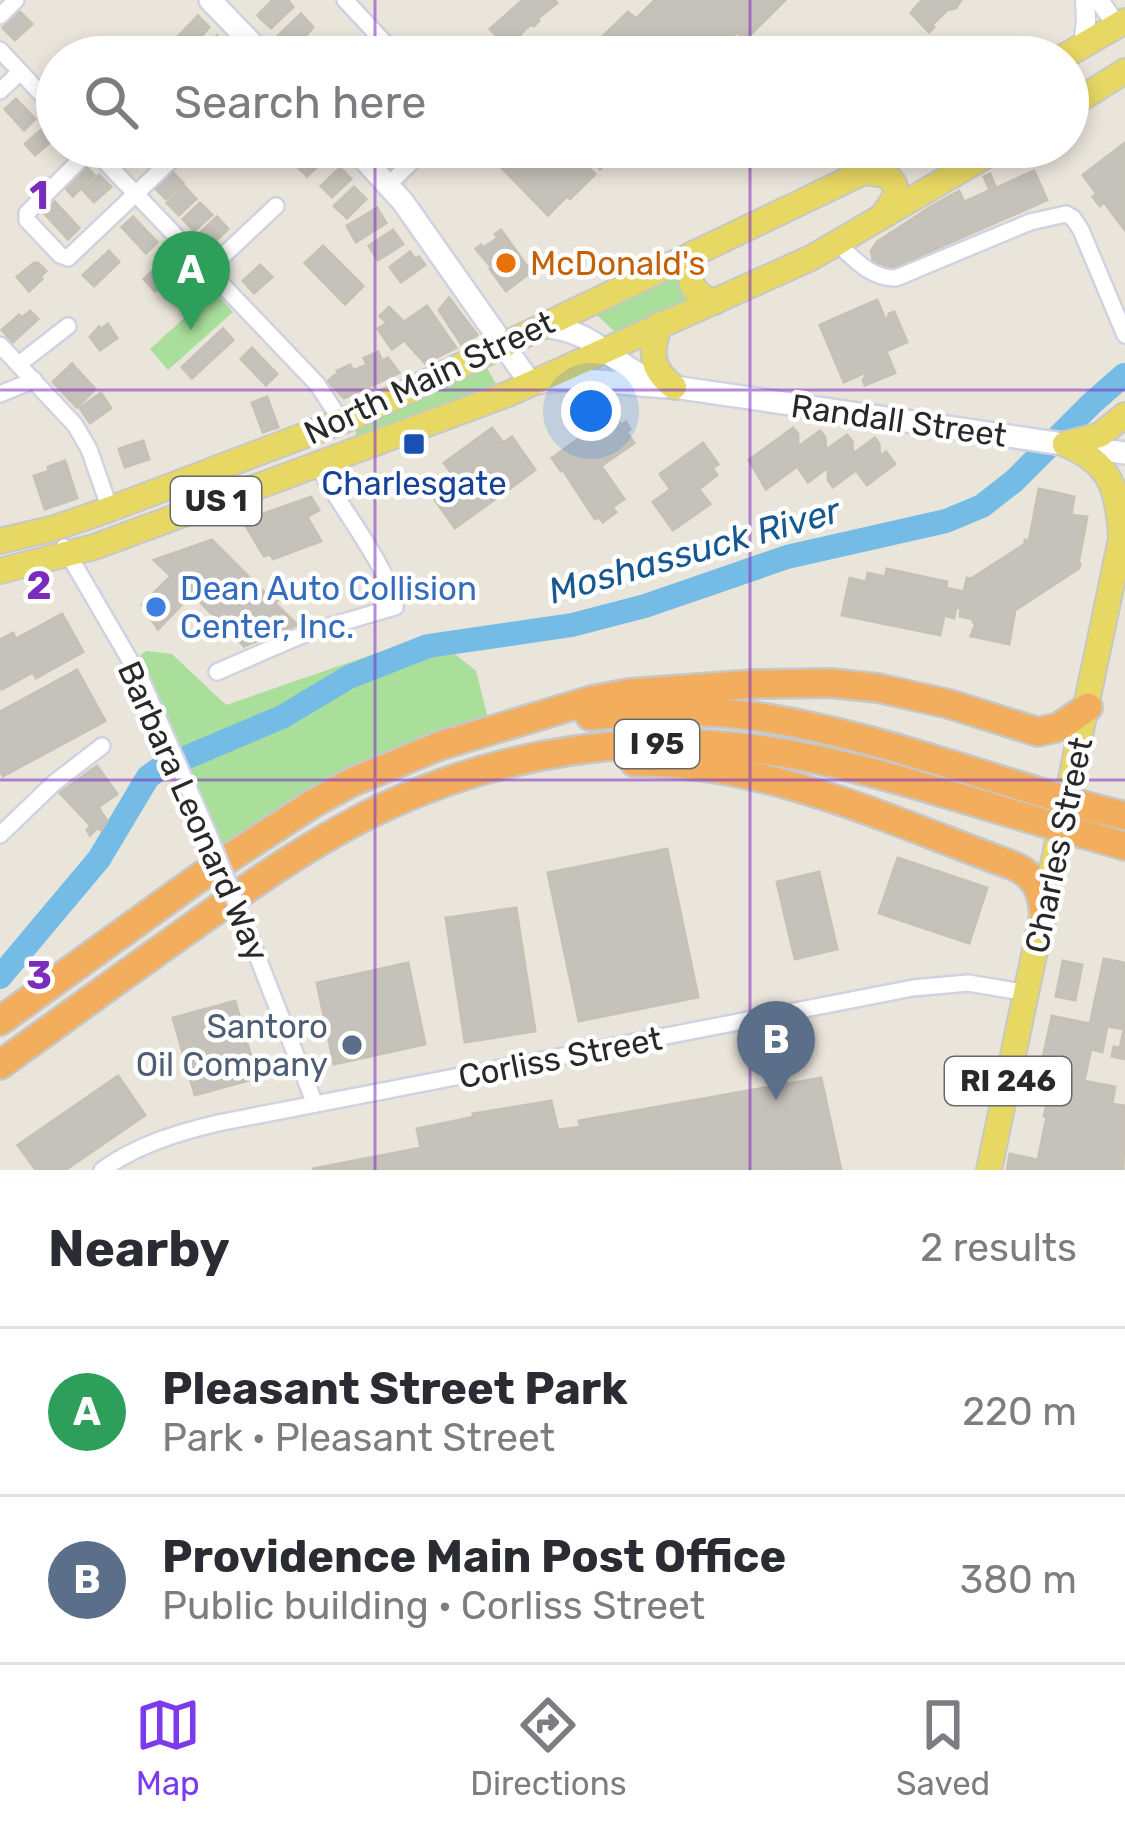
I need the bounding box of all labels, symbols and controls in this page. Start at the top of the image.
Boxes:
search box [36,36,1089,168]
icon: search [78,69,144,135]
text: Search here [174,76,426,129]
text: 1 [29,173,49,219]
pin: A [152,231,230,330]
place label: McDonald's [530,244,705,283]
marker: McDonald's [493,250,519,276]
street label: North Main Street [298,302,561,452]
your location [561,381,621,441]
street label: Randall Street [789,386,1009,455]
marker: Charlesgate [401,431,427,457]
place label: Charlesgate [321,464,507,503]
road number: US 1 [171,477,261,525]
water label: Moshassuck River [543,488,846,613]
text: 2 [26,563,52,609]
place label: Dean Auto Collision Center, Inc. [180,569,477,646]
marker: Dean Auto Collision Center, Inc. [143,594,169,620]
street label: Barbara Leonard Way [110,655,277,967]
road number: I 95 [615,720,699,768]
street label: Charles Street [1017,734,1100,957]
text: 3 [26,953,52,999]
pin: B [737,1001,815,1100]
place label: Santoro Oil Company [136,1007,328,1084]
street label: Corliss Street [455,1019,665,1096]
marker: Santoro Oil Company [339,1032,365,1058]
road number: RI 246 [945,1057,1071,1105]
text: Nearby [48,1218,230,1279]
text: 2 results [920,1225,1077,1271]
text: Pleasant Street Park [162,1362,628,1415]
text: A [73,1389,101,1435]
text: 220 m [962,1389,1077,1435]
text: Park · Pleasant Street [162,1415,555,1461]
text: Providence Main Post Office [162,1530,786,1583]
text: B [73,1557,101,1603]
text: 380 m [960,1557,1077,1603]
text: Public building · Corliss Street [162,1583,705,1629]
tab: Map [135,1692,201,1803]
tab: Directions [470,1692,627,1803]
tab: Saved [896,1692,990,1803]

